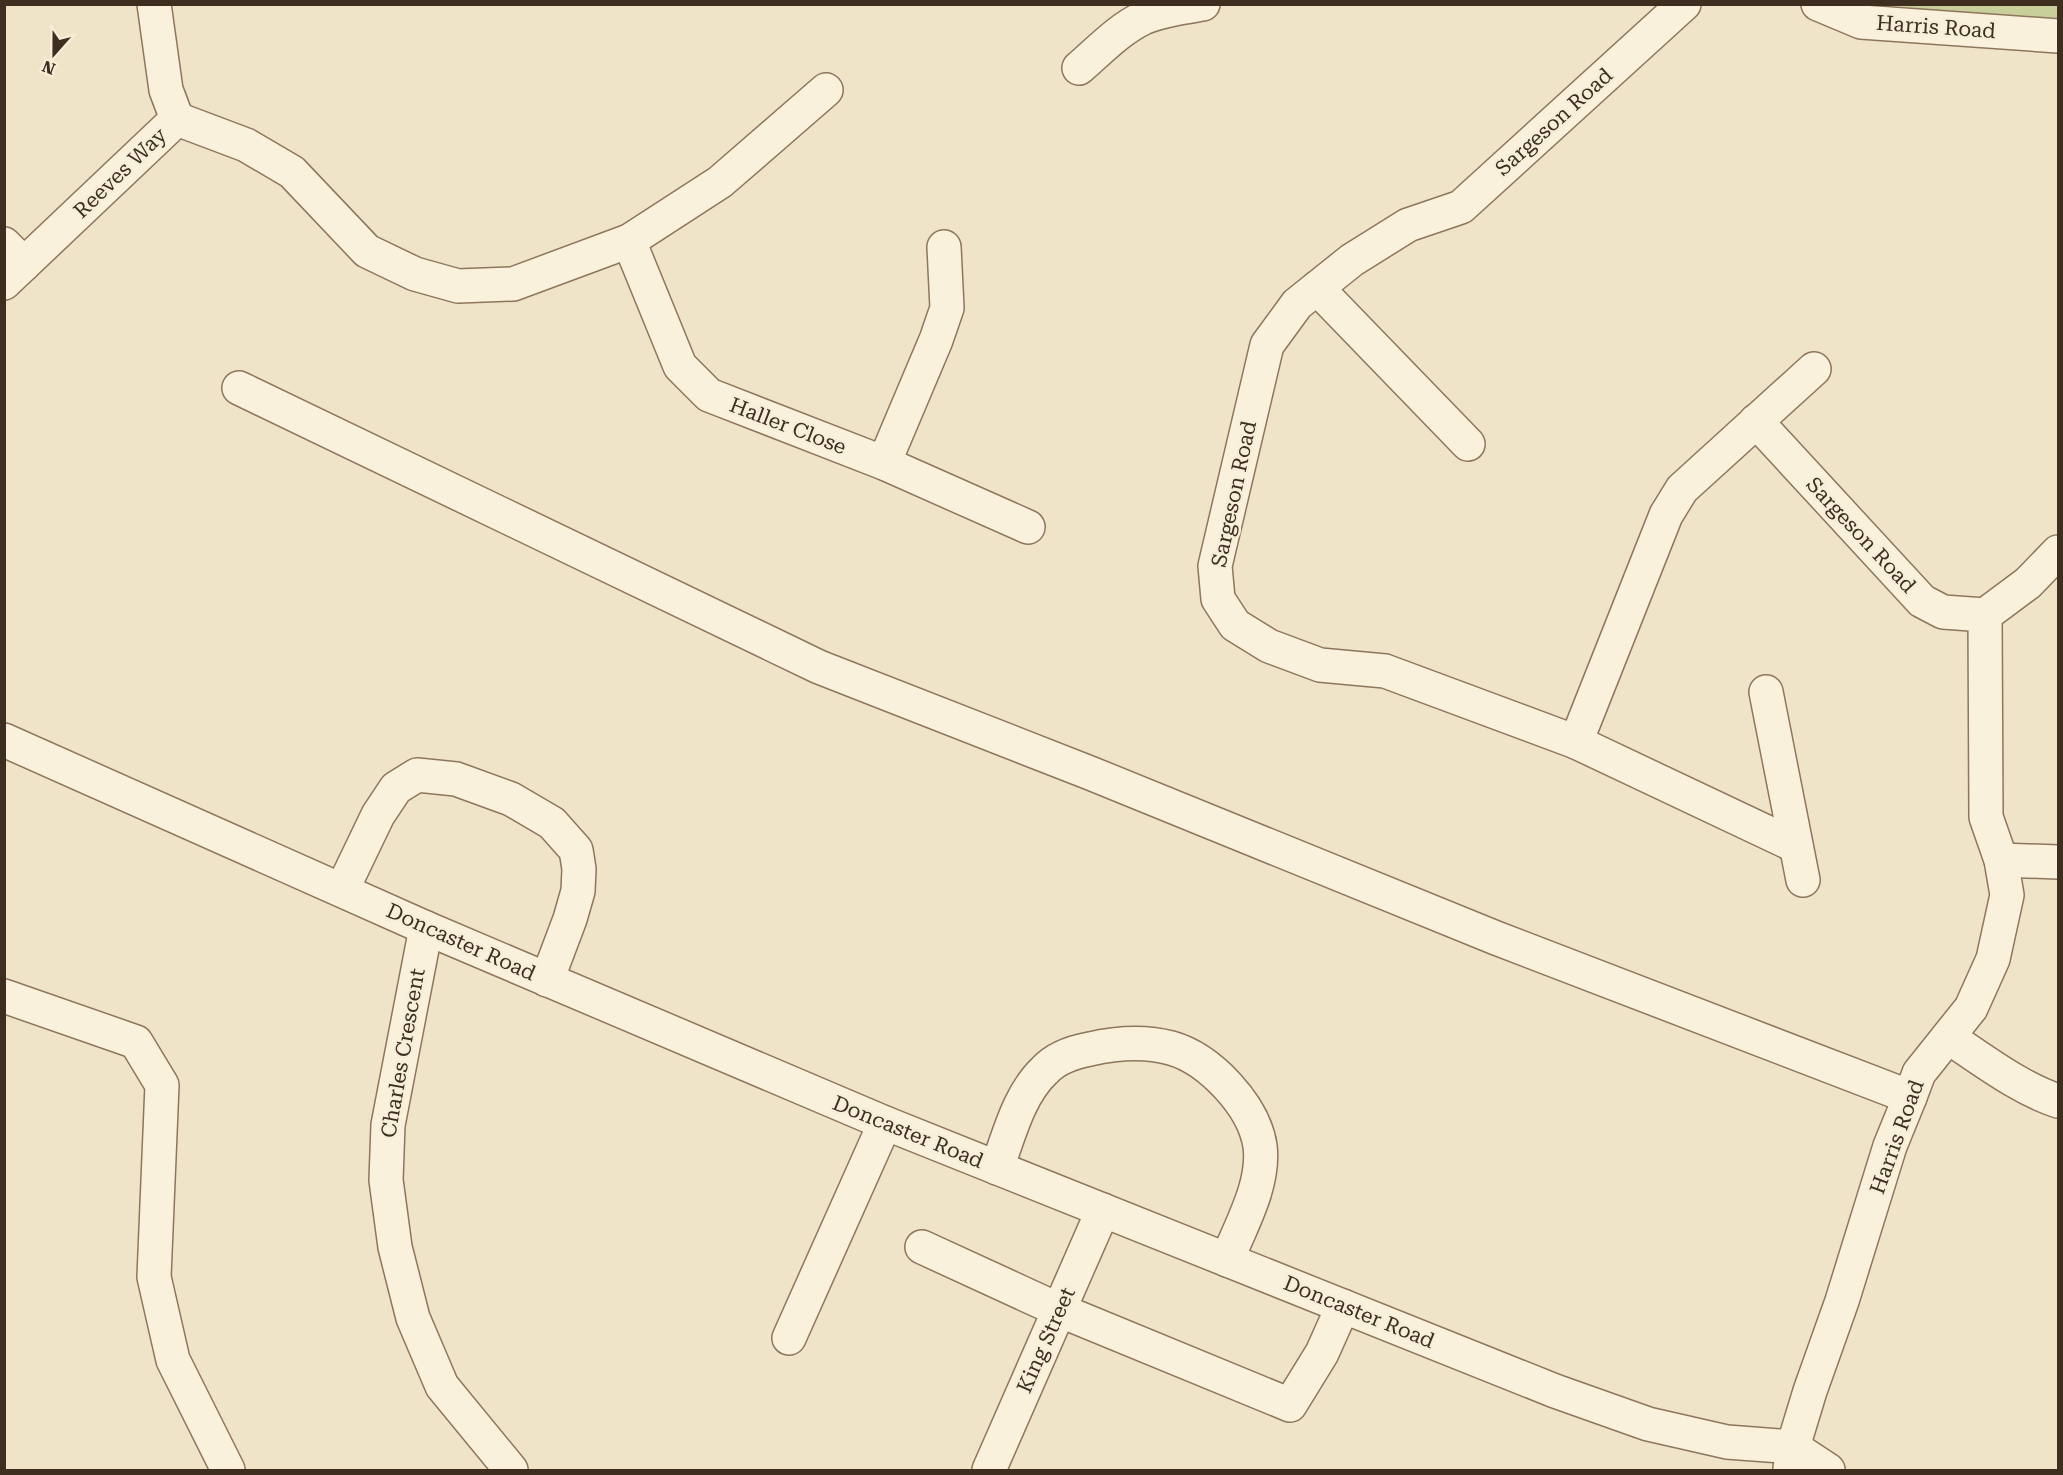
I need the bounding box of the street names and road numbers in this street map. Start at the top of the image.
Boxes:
street label: Harris Road [1875,11,1997,43]
street label: Sargeson Road [1491,63,1618,181]
street label: Reeves Way [69,122,172,223]
street label: Haller Close [726,393,850,459]
street label: Sargeson Road [1207,418,1261,569]
street label: Sargeson Road [1801,472,1921,598]
street label: Doncaster Road [383,898,540,986]
street label: Charles Crescent [376,966,430,1140]
street label: Harris Road [1865,1076,1929,1197]
street label: Doncaster Road [829,1091,987,1173]
street label: Doncaster Road [1280,1271,1438,1353]
street label: King Street [1012,1283,1080,1397]

